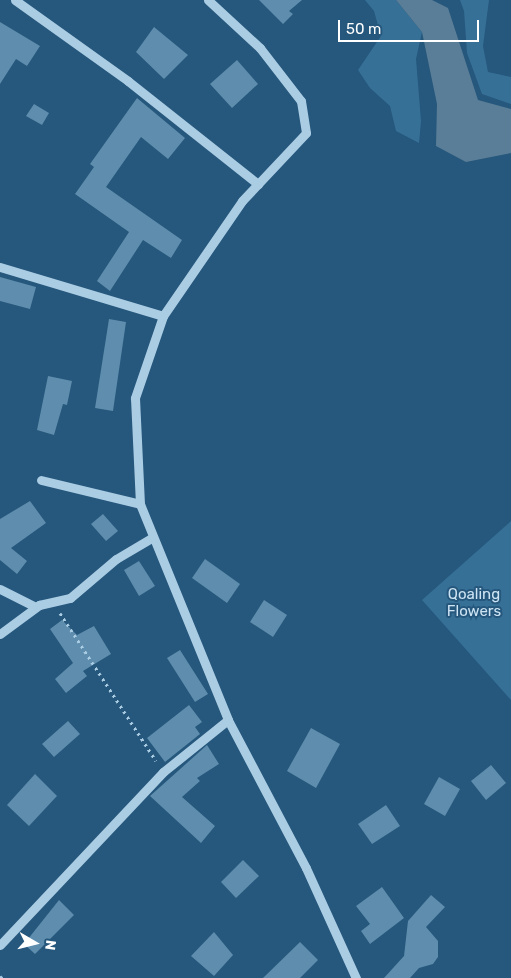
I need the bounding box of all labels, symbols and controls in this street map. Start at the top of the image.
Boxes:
scale bar [341,10,482,42]
text: 50 m [346,20,381,38]
park label: Qoaling Flowers [447,585,501,620]
north arrow [10,918,60,968]
text: N [41,939,59,951]

